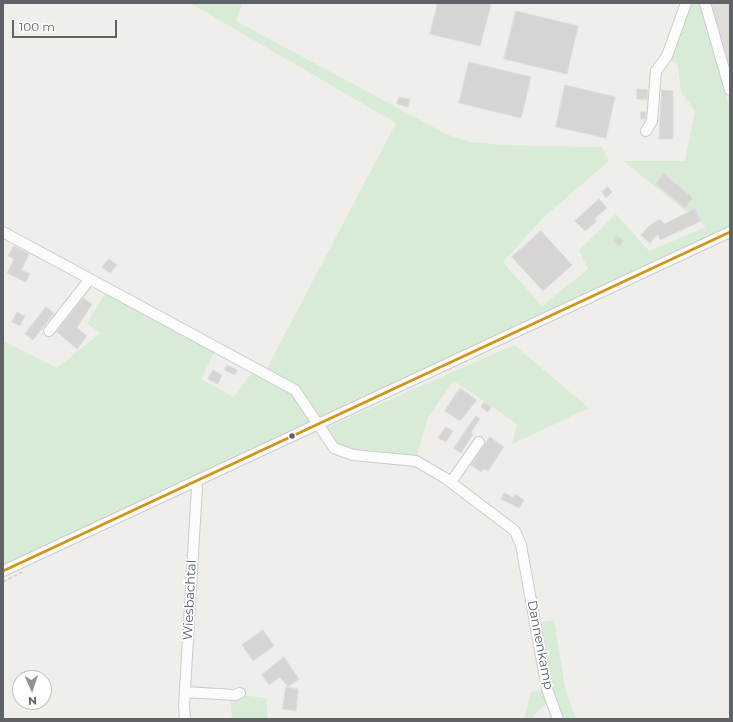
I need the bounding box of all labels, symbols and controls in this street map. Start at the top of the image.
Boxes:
scale bar [14,12,119,38]
text: 100 m [19,19,55,34]
unlabelled marker [287,431,297,441]
street label: Wiesbachtal [180,559,200,641]
street label: Dannenkamp [524,599,556,691]
north arrow [12,670,52,710]
text: N [28,694,37,708]

